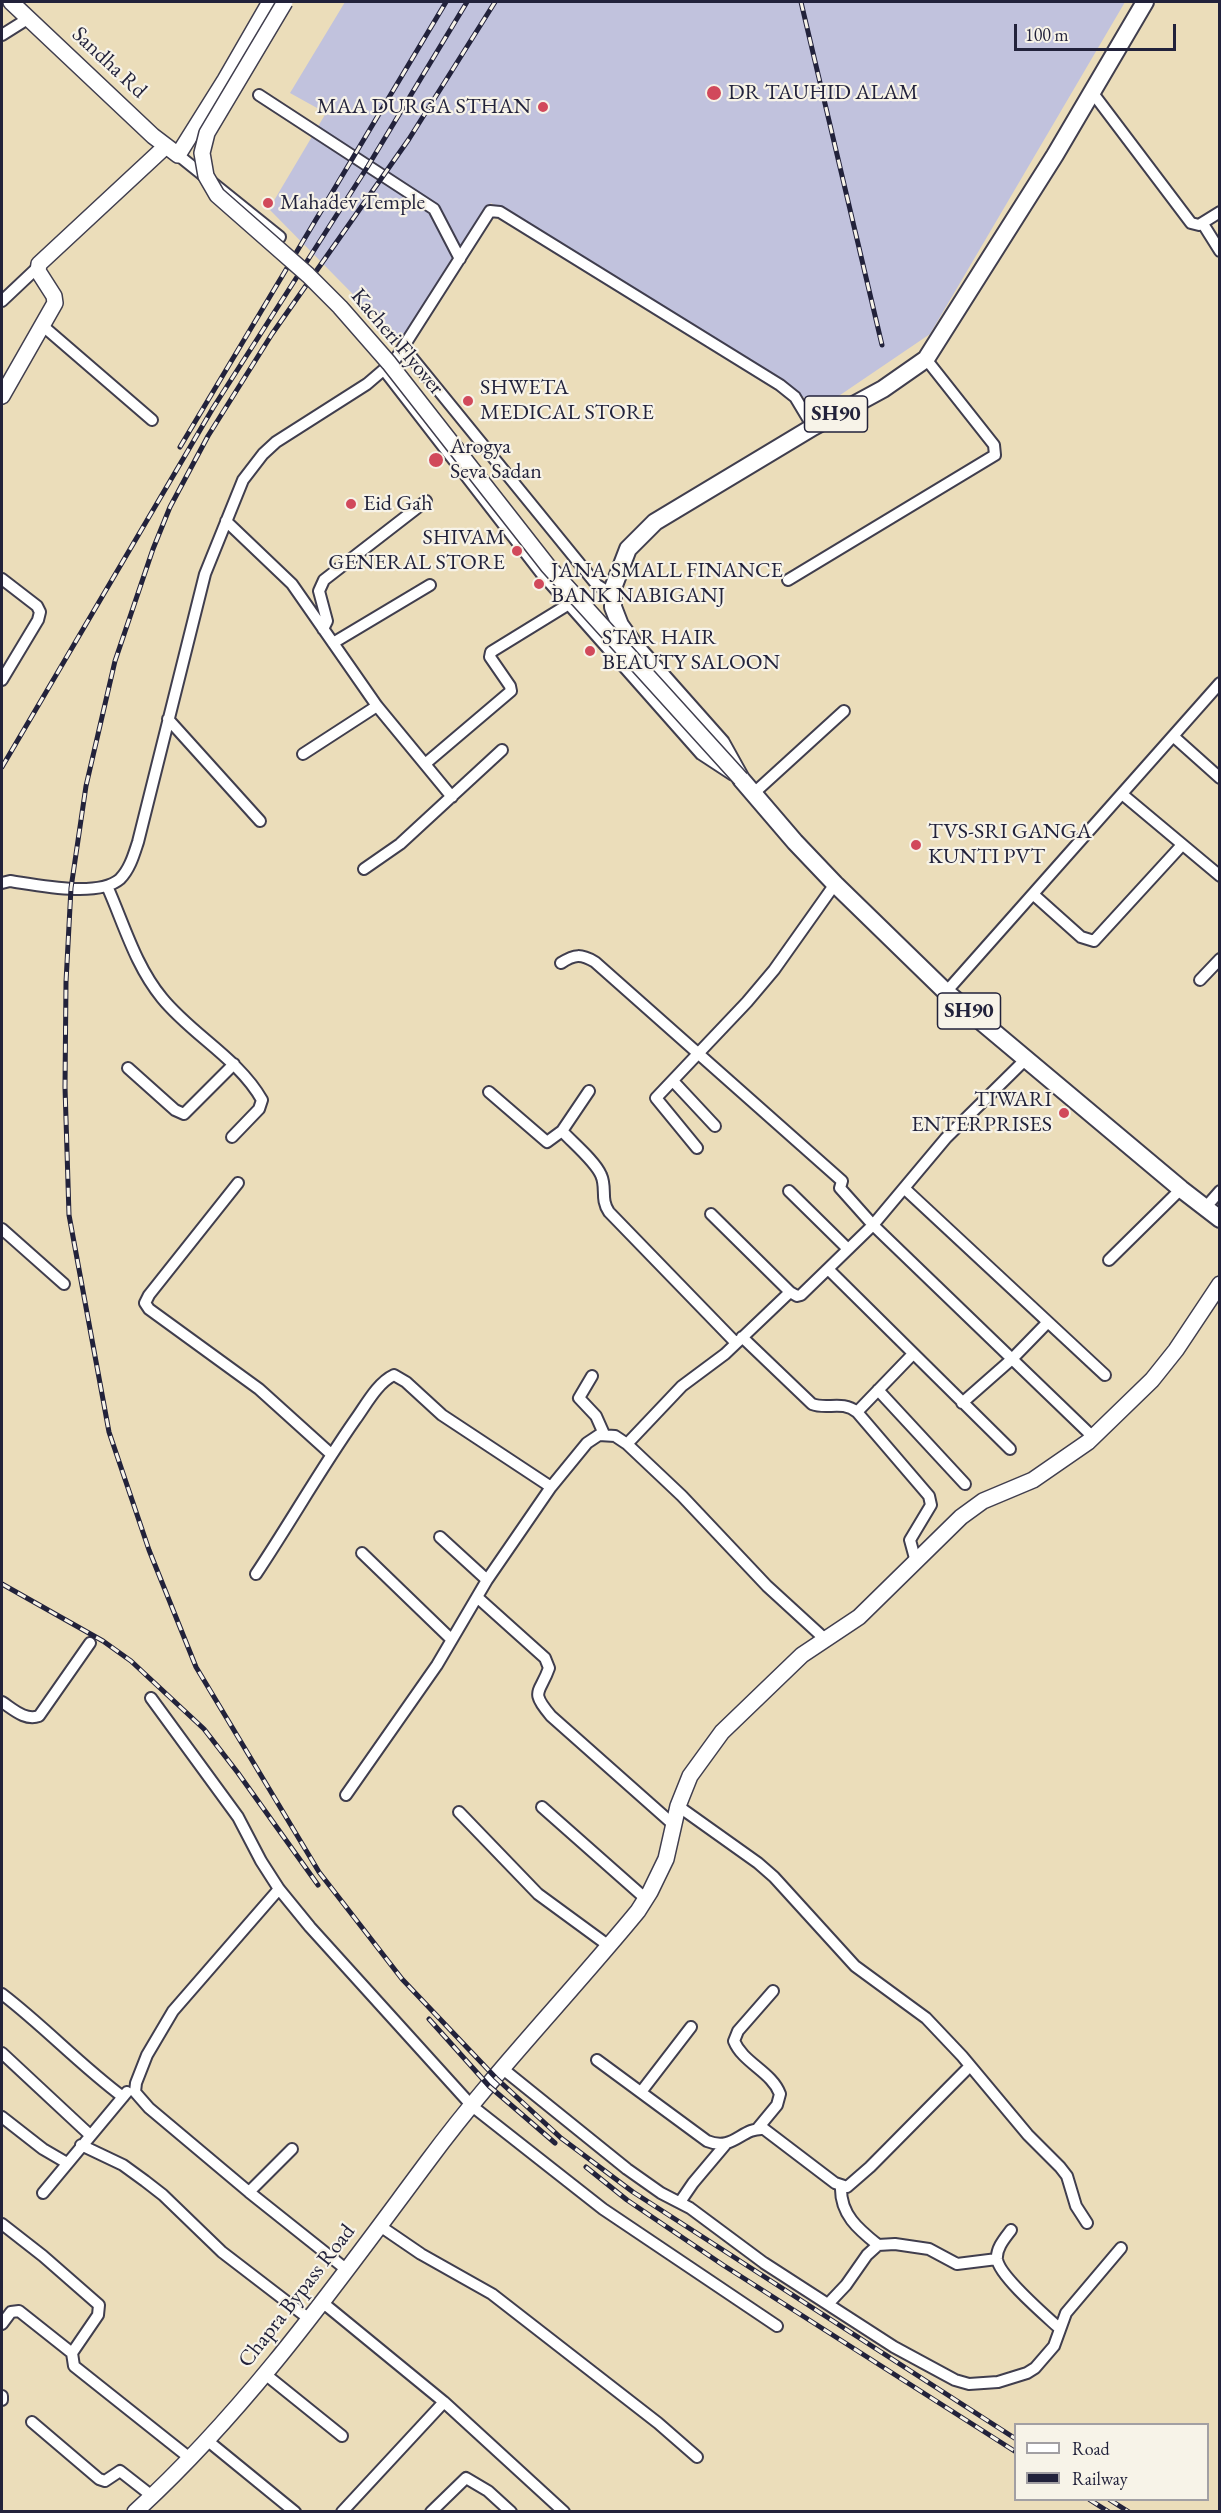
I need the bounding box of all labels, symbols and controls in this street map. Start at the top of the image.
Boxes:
scale bar [1017,12,1179,50]
street label: Sandha Rd [66,22,152,104]
text: 100 m [1025,23,1069,46]
place label: DR TAUHID ALAM [728,80,918,106]
marker: DR TAUHID ALAM [705,84,723,102]
place label: MAA DURGA STHAN [317,94,531,120]
marker: MAA DURGA STHAN [536,100,550,114]
place label: Mahadev Temple [280,190,425,216]
marker: Mahadev Temple [261,196,275,210]
street label: Kacheri Flyover [345,283,449,401]
place label: SHWETA MEDICAL STORE [480,375,654,427]
marker: SHWETA MEDICAL STORE [461,394,475,408]
road number: SH90 [804,396,868,432]
place label: Arogya Seva Sadan [450,434,542,486]
marker: Arogya Seva Sadan [427,451,445,469]
place label: Eid Gah [363,491,432,517]
marker: Eid Gah [344,497,358,511]
place label: SHIVAM GENERAL STORE [328,525,505,576]
marker: SHIVAM GENERAL STORE [510,544,524,558]
place label: JANA SMALL FINANCE BANK NABIGANJ [551,558,783,610]
marker: JANA SMALL FINANCE BANK NABIGANJ [532,577,546,591]
place label: STAR HAIR BEAUTY SALOON [602,625,780,676]
marker: STAR HAIR BEAUTY SALOON [583,644,597,658]
place label: TVS-SRI GANGA KUNTI PVT [928,819,1092,870]
marker: TVS-SRI GANGA KUNTI PVT [909,838,923,852]
road number: SH90 [938,993,1000,1029]
place label: TIWARI ENTERPRISES [911,1087,1052,1138]
marker: TIWARI ENTERPRISES [1057,1106,1071,1120]
street label: Chapra Bypass Road [233,2219,361,2373]
legend [1014,2423,1209,2501]
text: Road [1072,2437,1110,2460]
text: Railway [1072,2467,1128,2490]

